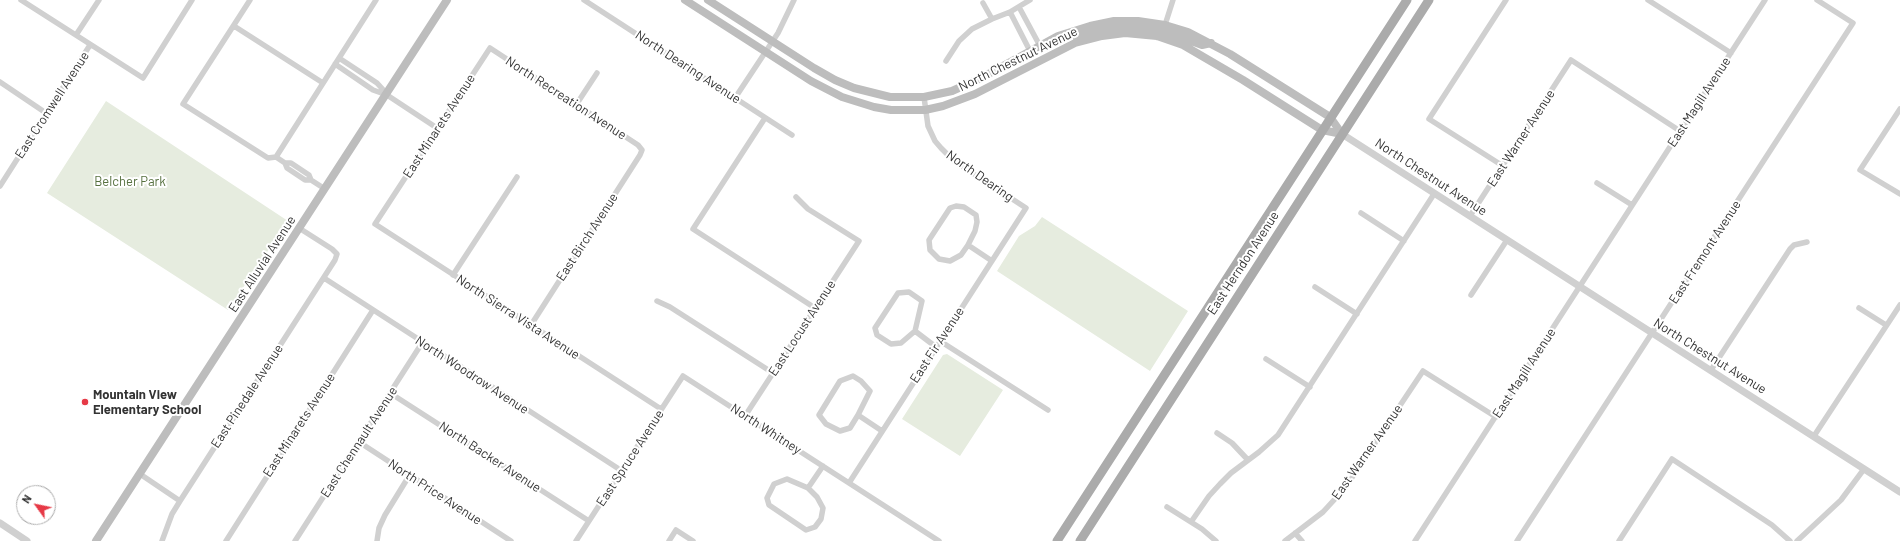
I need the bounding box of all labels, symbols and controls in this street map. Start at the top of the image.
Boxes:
street label: North Chestnut Avenue [956,23,1080,95]
street label: North Dearing Avenue [632,27,744,107]
street label: East Cromwell Avenue [12,49,92,161]
street label: North Recreation Avenue [503,53,629,143]
street label: East Magill Avenue [1664,54,1734,150]
street label: East Minarets Avenue [400,71,478,181]
street label: East Warner Avenue [1484,86,1558,190]
street label: North Chestnut Avenue [1372,135,1490,219]
street label: North Dearing [943,147,1017,205]
park label: Belcher Park [94,174,166,190]
street label: East Birch Avenue [553,190,621,284]
street label: East Fremont Avenue [1666,197,1744,307]
street label: East Herndon Avenue [1204,208,1282,318]
street label: East Alluvial Avenue [225,213,299,315]
street label: North Sierra Vista Avenue [453,271,583,363]
street label: East Locust Avenue [765,277,839,379]
street label: East Fir Avenue [907,304,967,386]
street label: North Chestnut Avenue [1651,315,1769,397]
street label: East Magill Avenue [1489,325,1559,421]
street label: North Woodrow Avenue [412,333,532,417]
street label: East Pinedale Avenue [208,341,286,451]
street label: East Minarets Avenue [260,370,338,480]
street label: East Chennault Avenue [317,384,401,500]
place label: Mountain View Elementary School [93,387,201,418]
marker: Mountain View Elementary School [80,397,90,407]
street label: North Whitney [728,400,804,458]
street label: East Warner Avenue [1328,401,1406,503]
street label: East Spruce Avenue [593,407,667,509]
street label: North Backer Avenue [436,418,544,496]
street label: North Price Avenue [385,456,485,528]
north arrow [16,485,56,525]
text: N [19,492,34,505]

